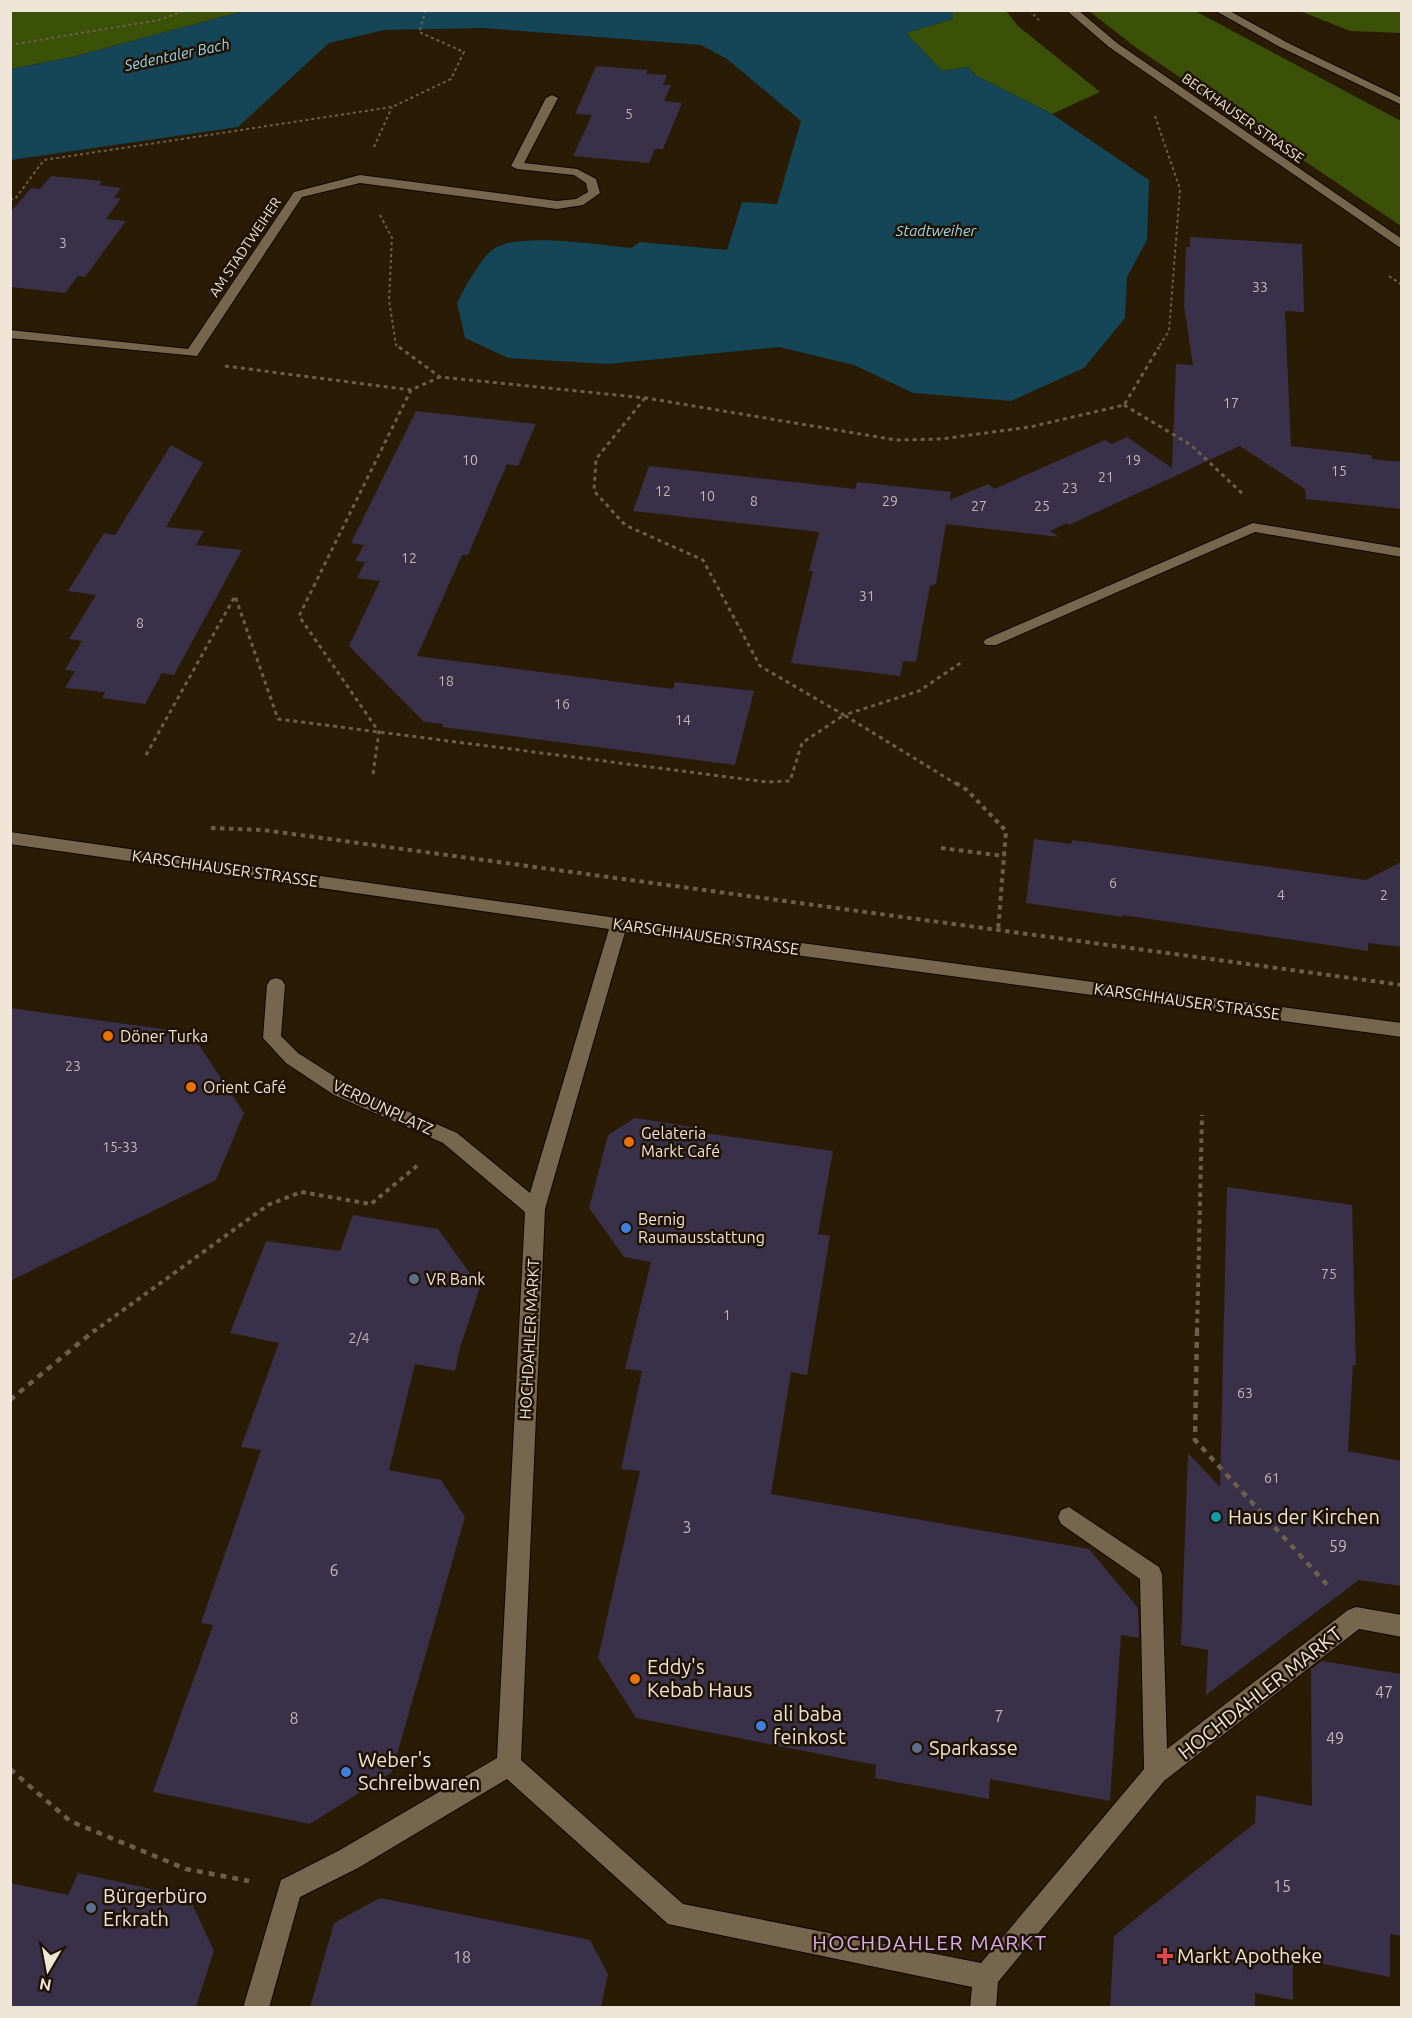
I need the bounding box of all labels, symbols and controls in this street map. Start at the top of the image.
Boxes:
water label: Sedentaler Bach [122,35,231,74]
street label: BECKHAUSER STRASSE [1179,70,1307,166]
house number: 5 [625,106,633,122]
street label: AM STADTWEIHER [206,194,284,300]
water label: Stadtweiher [895,222,977,239]
house number: 3 [59,235,67,251]
house number: 33 [1252,279,1268,295]
house number: 17 [1223,395,1239,411]
house number: 10 [462,452,478,468]
house number: 19 [1125,452,1141,468]
house number: 15 [1331,463,1347,479]
house number: 21 [1098,469,1114,485]
house number: 23 [1062,480,1078,496]
house number: 12 [655,483,671,499]
house number: 10 [699,488,715,504]
house number: 8 [750,493,758,509]
house number: 29 [882,493,898,509]
house number: 27 [971,498,987,514]
house number: 25 [1034,498,1050,514]
house number: 12 [401,550,417,566]
house number: 31 [859,588,875,604]
house number: 8 [136,615,144,631]
house number: 18 [438,673,454,689]
house number: 16 [554,696,570,712]
house number: 14 [675,712,691,728]
street label: KARSCHHAUSER STRASSE [131,846,319,890]
house number: 6 [1109,875,1117,891]
house number: 4 [1277,887,1285,903]
house number: 2 [1380,887,1388,903]
street label: KARSCHHAUSER STRASSE [612,914,800,958]
street label: KARSCHHAUSER STRASSE [1093,979,1281,1023]
place label: Döner Turka [120,1027,208,1045]
marker: Döner Turka [101,1029,115,1043]
house number: 23 [65,1058,81,1074]
street label: VERDUNPLATZ [330,1076,436,1138]
place label: Orient Café [203,1078,286,1096]
marker: Orient Café [184,1080,198,1094]
place label: Gelateria Markt Café [641,1124,720,1160]
marker: Gelateria Markt Café [622,1135,636,1149]
house number: 15-33 [102,1139,138,1155]
place label: Bernig Raumausstattung [638,1210,765,1246]
marker: Bernig Raumausstattung [619,1221,633,1235]
street label: HOCHDAHLER MARKT [516,1258,542,1420]
house number: 75 [1321,1266,1337,1282]
place label: VR Bank [426,1270,485,1288]
marker: VR Bank [407,1272,421,1286]
house number: 1 [723,1307,731,1323]
house number: 2/4 [349,1330,370,1346]
house number: 63 [1237,1385,1253,1401]
house number: 61 [1264,1470,1280,1486]
place label: Haus der Kirchen [1228,1505,1380,1528]
marker: Haus der Kirchen [1209,1510,1223,1524]
house number: 3 [682,1518,692,1536]
house number: 59 [1329,1537,1347,1555]
house number: 6 [329,1561,339,1579]
street label: HOCHDAHLER MARKT [1173,1622,1346,1764]
place label: Eddy's Kebab Haus [647,1655,753,1701]
marker: Eddy's Kebab Haus [628,1672,642,1686]
house number: 47 [1375,1683,1393,1701]
place label: ali baba feinkost [773,1702,846,1748]
house number: 7 [994,1707,1004,1725]
house number: 8 [289,1709,299,1727]
marker: ali baba feinkost [754,1719,768,1733]
house number: 49 [1326,1729,1344,1747]
place label: Sparkasse [929,1736,1018,1759]
marker: Sparkasse [910,1741,924,1755]
place label: Weber's Schreibwaren [358,1748,480,1794]
marker: Weber's Schreibwaren [339,1765,353,1779]
house number: 15 [1273,1877,1291,1895]
place label: Bürgerbüro Erkrath [103,1884,207,1930]
marker: Bürgerbüro Erkrath [84,1901,98,1915]
district label: HOCHDAHLER MARKT [812,1930,1048,1954]
north arrow [18,1940,78,2000]
place label: Markt Apotheke [1177,1944,1322,1967]
house number: 18 [453,1948,471,1966]
marker: Markt Apotheke [1158,1949,1172,1963]
text: N [38,1975,53,1995]

